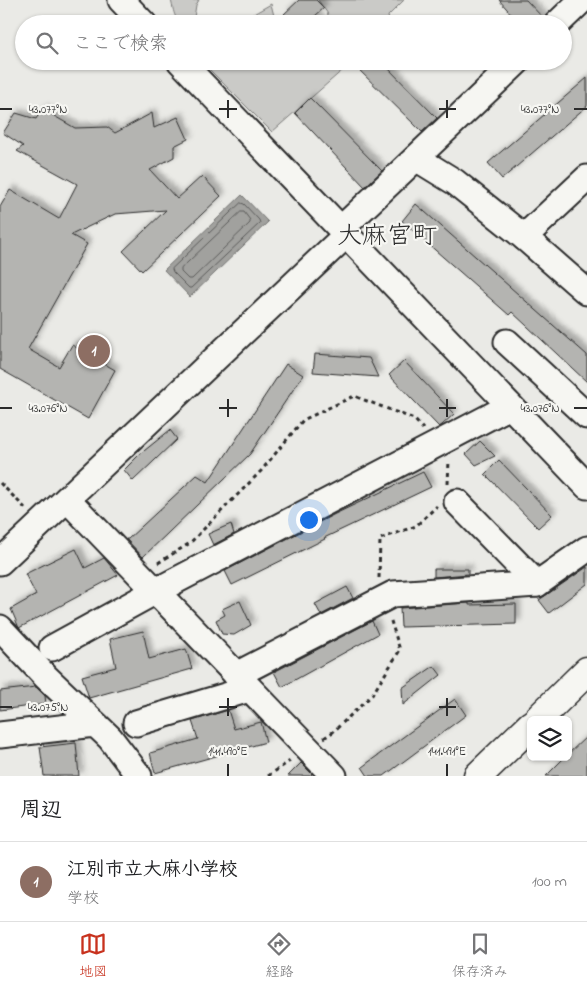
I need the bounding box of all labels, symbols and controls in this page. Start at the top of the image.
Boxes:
search box [15,15,572,70]
icon: search [33,29,61,57]
text: ここで検索 [73,31,168,58]
text: 43.077°N [29,101,67,119]
text: 43.077°N [521,101,559,119]
district label: 大麻宮町 [337,219,437,255]
pin: 1 [78,332,110,370]
text: 43.076°N [28,400,68,418]
text: 43.076°N [520,400,560,418]
your location [296,507,322,533]
text: 43.075°N [28,699,68,717]
map controls [527,716,572,761]
button: layers [527,716,572,761]
text: 141.490°E [208,743,248,761]
text: 141.491°E [428,743,466,761]
text: 周辺 [20,796,62,826]
text: 江別市立大麻小学校 [67,857,238,884]
text: 1 [33,870,39,894]
text: 100 m [532,870,567,894]
text: 学校 [67,887,99,911]
tab: 地図 [79,930,107,983]
tab: 経路 [265,930,293,983]
tab: 保存済み [452,930,508,983]

